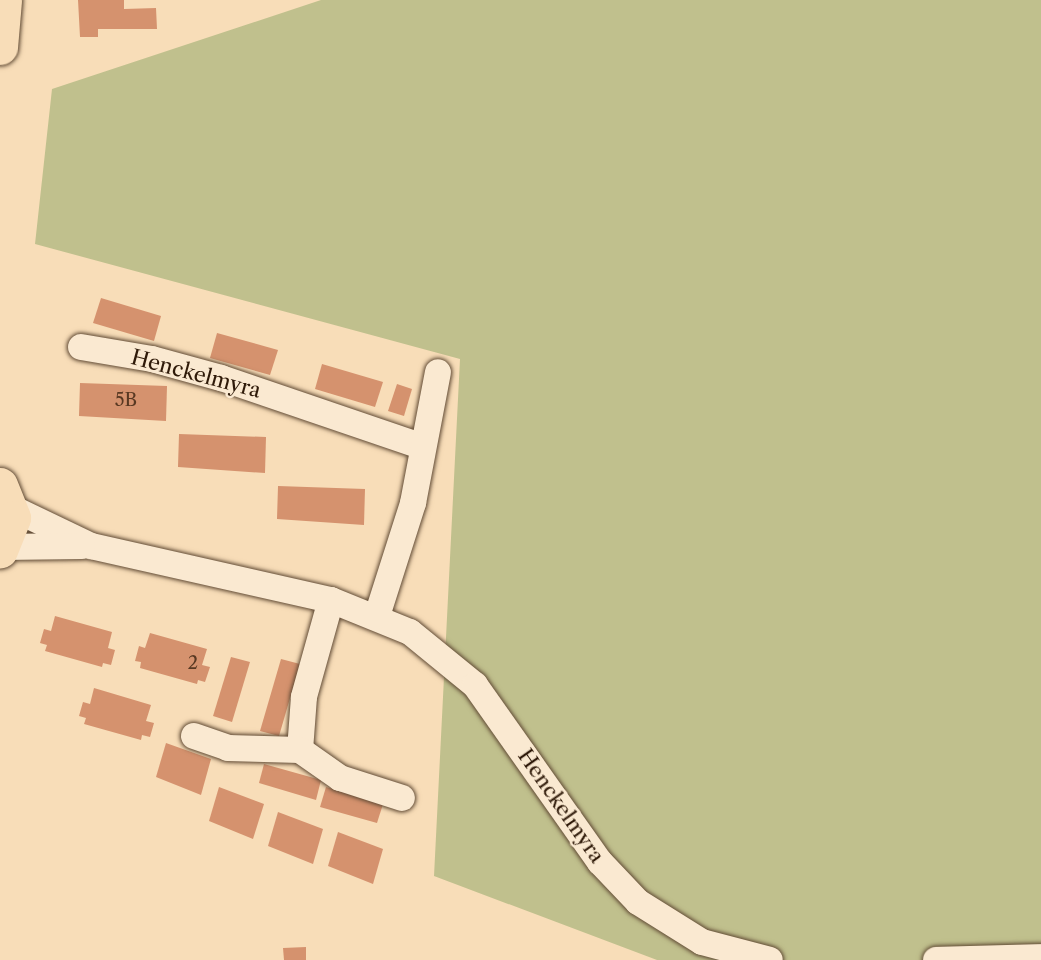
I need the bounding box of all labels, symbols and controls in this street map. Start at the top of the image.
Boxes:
street label: Henckelmyra [128,345,264,403]
house number: 5B [115,389,137,411]
house number: 2 [188,652,198,674]
street label: Henckelmyra [512,744,610,868]

